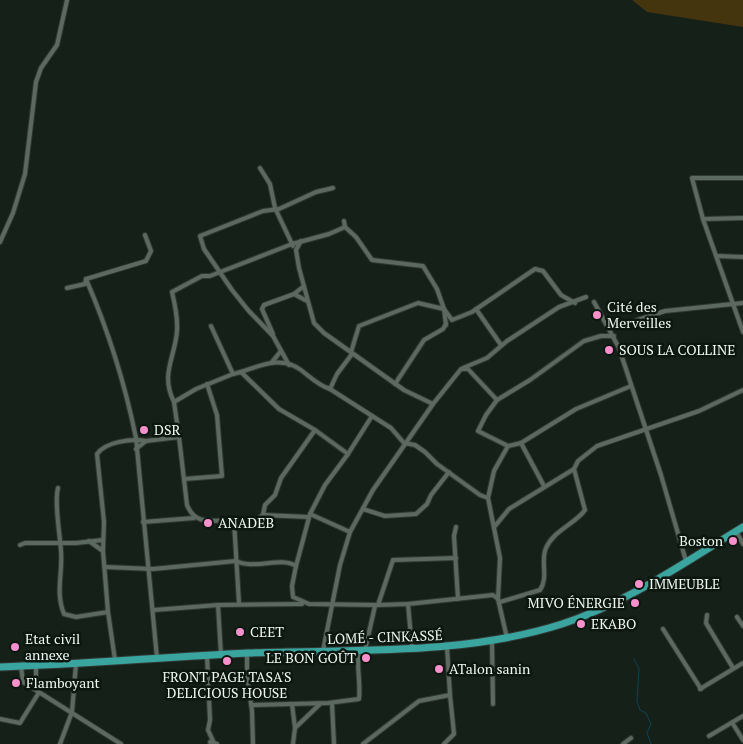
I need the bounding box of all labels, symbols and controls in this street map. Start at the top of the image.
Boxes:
place label: Cité des Merveilles [607,297,671,332]
marker: Cité des Merveilles [591,309,603,321]
place label: SOUS LA COLLINE [619,340,735,359]
marker: SOUS LA COLLINE [603,344,615,356]
place label: DSR [154,420,180,439]
marker: DSR [138,424,150,436]
place label: ANADEB [218,513,274,532]
marker: ANADEB [202,517,214,529]
place label: Boston [679,531,724,550]
marker: Boston [727,535,739,547]
place label: IMMEUBLE [649,574,720,593]
marker: IMMEUBLE [633,578,645,590]
place label: MIVO ÉNERGIE [527,593,625,612]
marker: MIVO ÉNERGIE [629,597,641,609]
place label: EKABO [591,614,636,633]
marker: EKABO [575,618,587,630]
place label: CEET [250,622,284,641]
street label: LOMÉ - CINKASSÉ [327,625,443,648]
marker: CEET [234,626,246,638]
place label: Etat civil annexe [25,629,80,664]
marker: Etat civil annexe [9,641,21,653]
place label: LE BON GOÛT [266,648,356,667]
marker: LE BON GOÛT [360,652,372,664]
marker: FRONT PAGE TASA'S DELICIOUS HOUSE [221,655,233,667]
place label: ATalon sanin [449,659,531,678]
marker: ATalon sanin [433,663,445,675]
place label: FRONT PAGE TASA'S DELICIOUS HOUSE [162,667,292,702]
place label: Flamboyant [26,673,101,692]
marker: Flamboyant [10,677,22,689]

